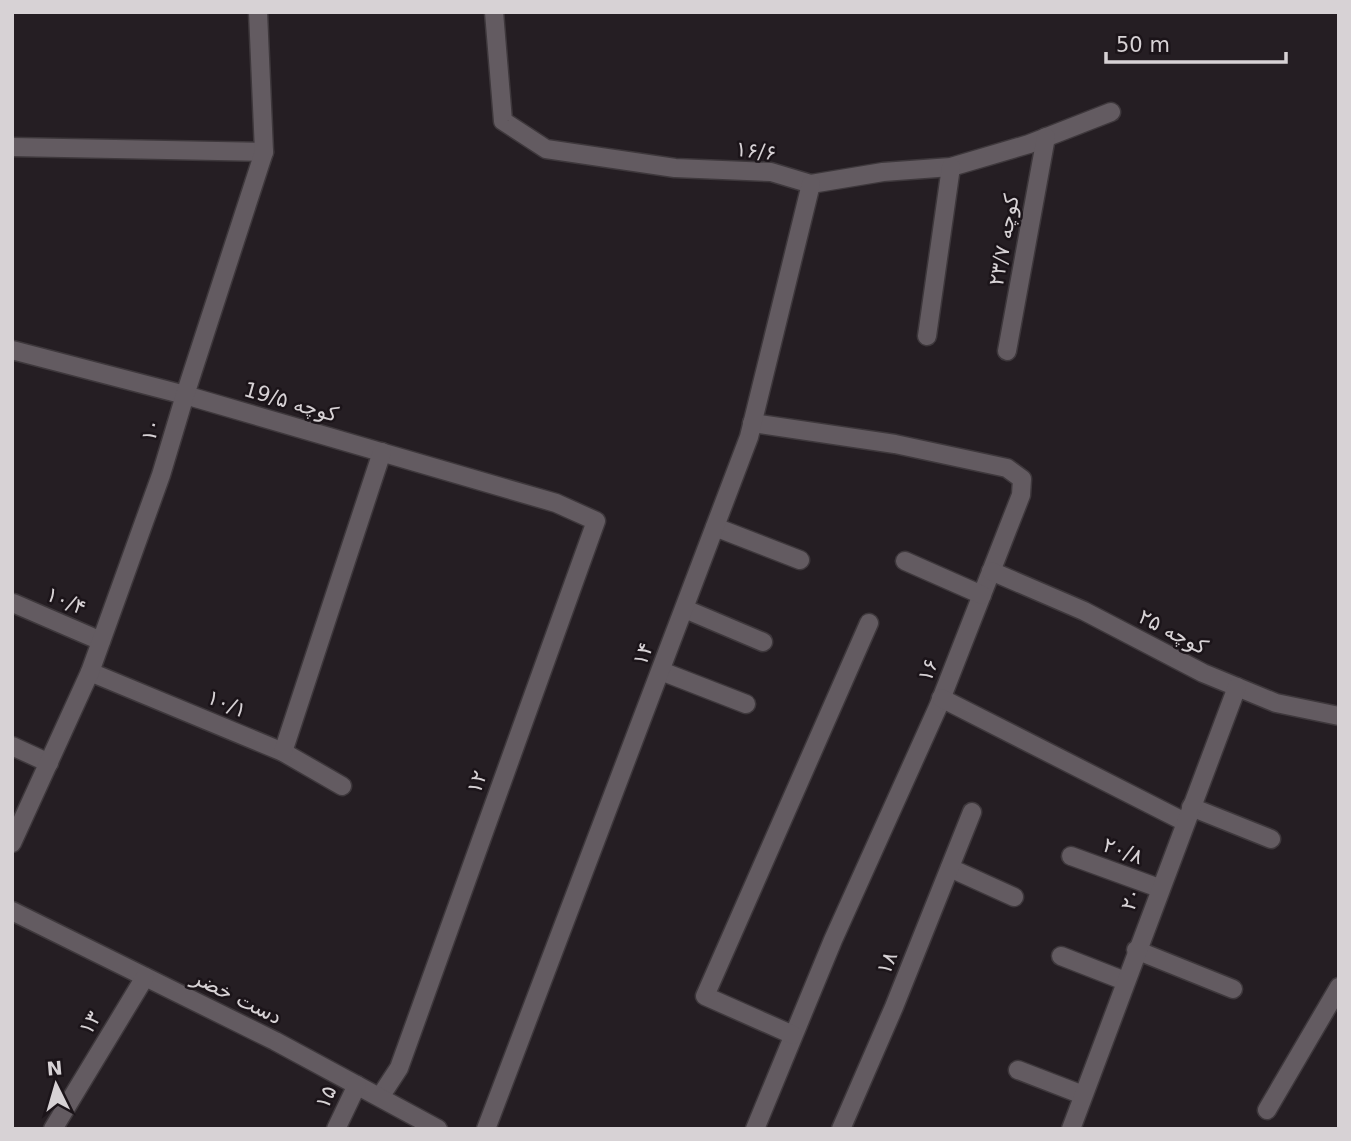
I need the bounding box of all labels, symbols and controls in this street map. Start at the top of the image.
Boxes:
scale bar [1106,21,1286,65]
text: 50 m [1116,33,1170,57]
street label: ۱۶/۶ [734,137,778,165]
street label: کوچه ۲۳/۷ [984,192,1024,288]
street label: کوچه 19/۵ [241,377,341,427]
street label: ۱۰ [136,416,166,444]
street label: ۱۰/۴ [42,582,90,620]
street label: کوچه ۲۵ [1134,604,1212,660]
street label: ۱۴ [628,639,658,669]
street label: ۱۶ [913,655,943,685]
street label: ۱۰/۱ [203,685,251,723]
street label: ۱۲ [462,767,492,797]
street label: ۲۰/۸ [1100,833,1146,869]
street label: ۲۰ [1116,884,1146,914]
street label: ۱۸ [872,948,902,978]
street label: دست خضر [187,965,286,1029]
street label: ۱۳ [74,1007,106,1039]
north arrow [21,1050,91,1120]
text: N [46,1056,63,1080]
street label: ۱۵ [310,1082,342,1112]

